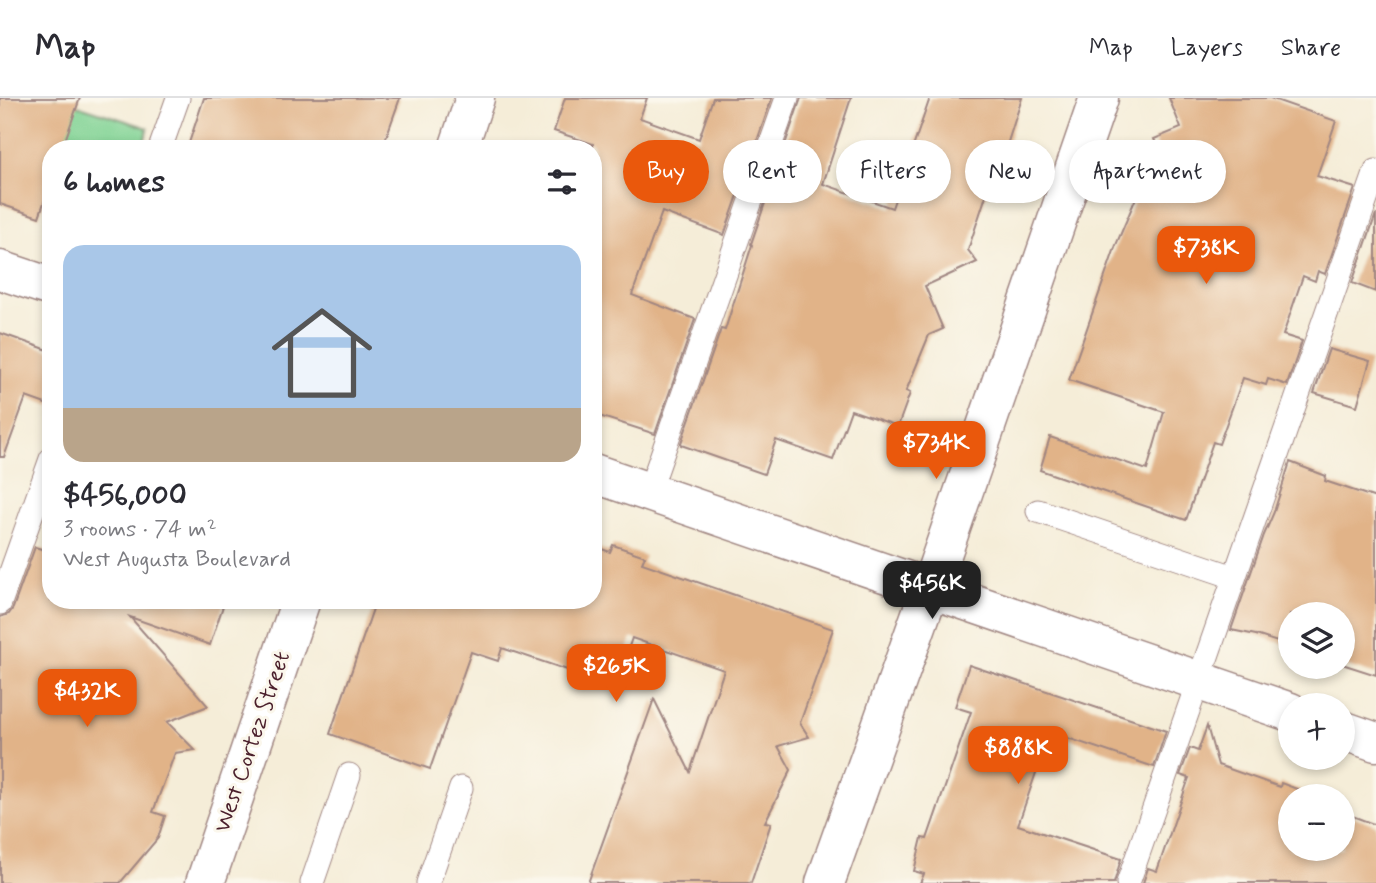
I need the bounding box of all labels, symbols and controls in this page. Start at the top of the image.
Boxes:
text: Map [35,26,95,70]
text: Map [1089,33,1133,64]
text: Layers [1171,33,1243,64]
text: Share [1281,33,1341,64]
chip: Buy [623,140,709,203]
chip: Rent [723,140,822,203]
chip: Filters [836,140,951,203]
chip: New [965,140,1055,203]
chip: Apartment [1069,140,1226,203]
text: 6 homes [63,163,165,202]
icon: filters [543,163,581,201]
pin: $738K [1157,226,1255,286]
text: $738K [1173,234,1239,264]
icon: home [259,290,385,416]
pin: $734K [887,422,985,481]
text: $734K [903,429,970,459]
text: $456,000 [63,476,187,515]
text: 3 rooms · 74 m² [63,515,217,545]
text: West Augusta Boulevard [63,545,291,575]
pin: $456K [883,561,981,621]
text: $456K [899,569,965,599]
map controls [1278,602,1355,861]
button: layers [1278,602,1355,679]
pin: $265K [567,644,665,704]
street label: West Cortez Street [208,647,298,837]
text: $265K [583,652,649,682]
pin: $432K [38,670,136,729]
text: $432K [54,677,120,707]
button: + [1278,693,1355,770]
pin: $888K [969,726,1067,786]
text: $888K [984,734,1052,764]
button: − [1278,784,1355,861]

